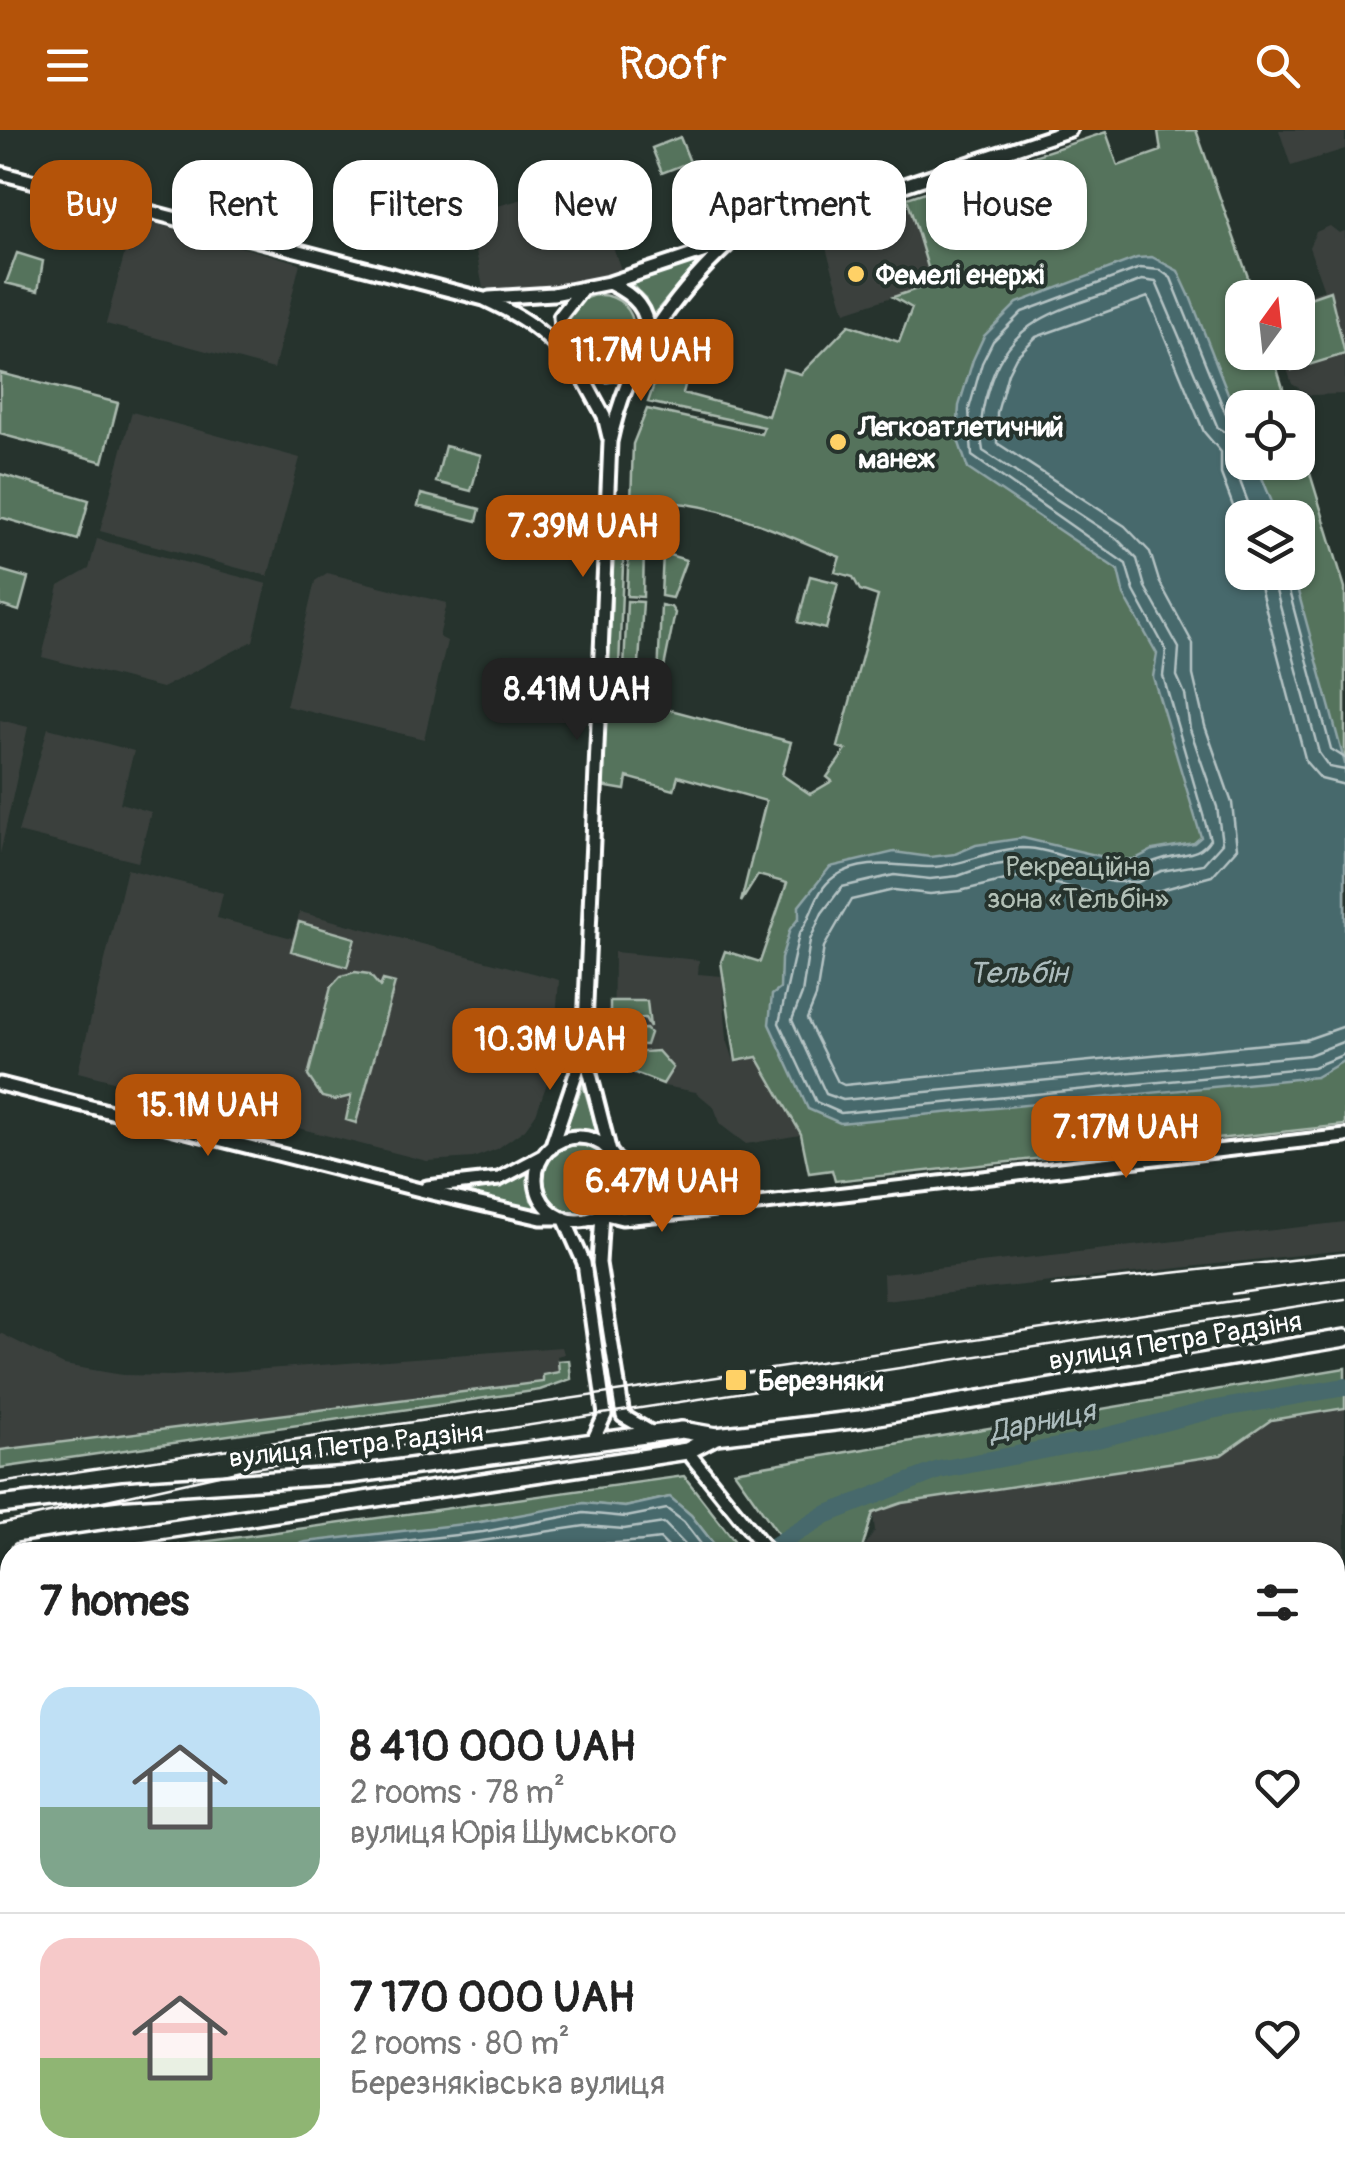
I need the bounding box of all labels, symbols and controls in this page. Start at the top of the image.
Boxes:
text: Roofr [618,37,727,93]
icon: menu [40,38,95,93]
icon: search [1250,38,1305,93]
chip: Buy [30,160,152,250]
chip: Rent [172,160,313,250]
chip: Filters [333,160,498,250]
chip: New [518,160,652,250]
chip: Apartment [672,160,906,250]
chip: House [926,160,1087,250]
place label: Фемелі енержі [875,258,1044,293]
marker: Фемелі енержі [845,263,867,285]
north arrow [1225,280,1315,370]
map controls [1225,280,1315,590]
pin: 11.7M UAH [527,319,755,404]
text: 11.7M UAH [570,331,712,371]
button: locate [1225,390,1315,480]
place label: Легкоатлетичний манеж [857,410,1064,477]
marker: Легкоатлетичний манеж [827,431,849,453]
pin: 7.39M UAH [469,495,697,580]
button: layers [1225,500,1315,590]
text: 7.39M UAH [508,507,658,547]
pin: 8.41M UAH [463,658,691,743]
text: 8.41M UAH [504,670,650,710]
park label: Рекреаційна зона «Тельбін» [987,850,1169,917]
water label: Тельбін [969,955,1070,992]
pin: 10.3M UAH [436,1008,664,1093]
text: 10.3M UAH [474,1020,626,1060]
pin: 15.1M UAH [94,1074,322,1159]
text: 15.1M UAH [137,1086,279,1126]
pin: 7.17M UAH [1012,1096,1240,1181]
text: 7.17M UAH [1053,1108,1199,1148]
pin: 6.47M UAH [548,1150,776,1235]
text: 6.47M UAH [585,1162,739,1202]
street label: вулиця Петра Радзіня [1046,1304,1304,1379]
place label: Березняки [758,1364,884,1399]
marker: Березняки [723,1367,749,1393]
water label: Дарниця [984,1392,1101,1451]
street label: вулиця Петра Радзіня [227,1415,485,1476]
icon: filters [1250,1575,1305,1630]
text: 7 homes [40,1576,189,1628]
text: 8 410 000 UAH [350,1721,636,1773]
icon: home [120,1727,240,1847]
icon: heart [1250,1760,1305,1815]
text: 2 rooms · 78 m² [350,1773,565,1813]
text: вулиця Юрія Шумського [350,1813,677,1853]
text: 7 170 000 UAH [350,1972,635,2024]
icon: home [120,1978,240,2098]
icon: heart [1250,2011,1305,2066]
text: 2 rooms · 80 m² [350,2024,570,2064]
text: Березняківська вулиця [350,2064,665,2104]

